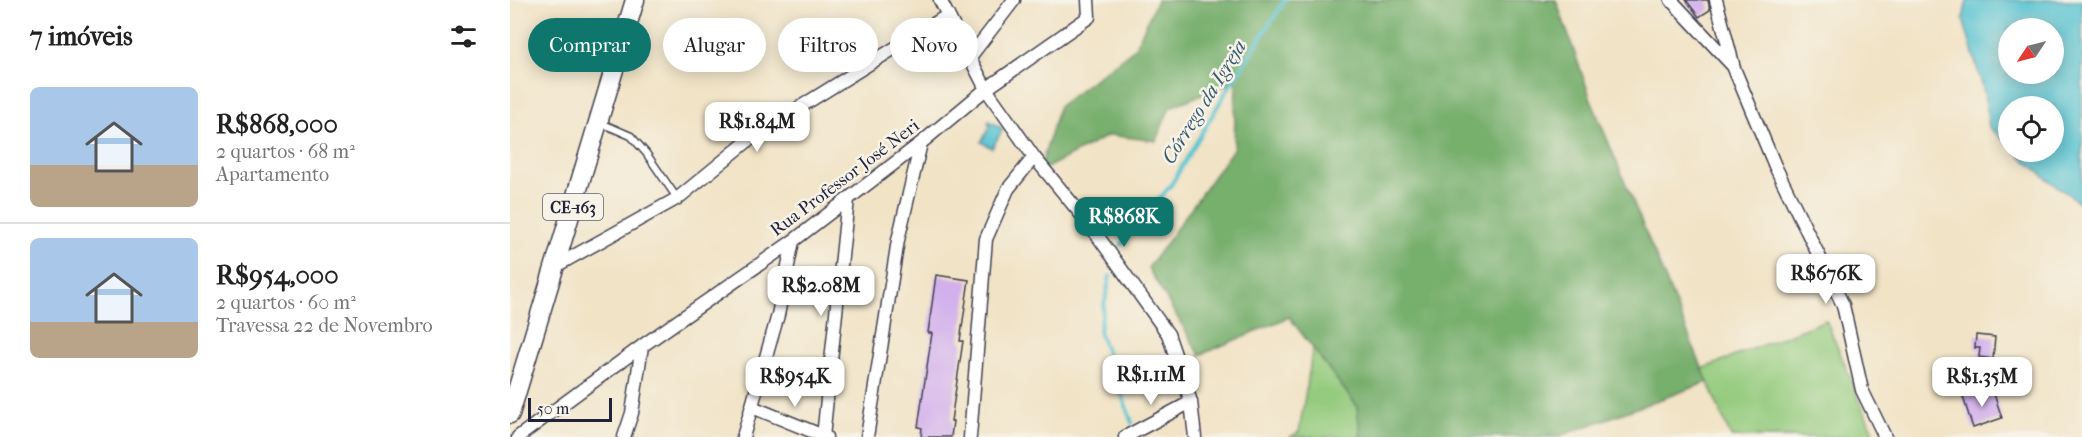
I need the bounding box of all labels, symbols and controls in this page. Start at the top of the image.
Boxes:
chip: Comprar [528,18,651,72]
chip: Alugar [663,18,766,72]
chip: Filtros [778,18,878,72]
chip: Novo [890,18,978,72]
north arrow [1998,18,2064,84]
map controls [1998,18,2064,162]
icon: filters [447,20,480,53]
text: 7 imóveis [30,21,133,52]
water label: Córrego da Igreja [1157,36,1251,168]
button: locate [1998,96,2064,162]
pin: R$1.84M [702,102,812,153]
text: R$868,000 [216,109,338,140]
text: R$1.84M [719,110,795,133]
icon: home [78,111,150,183]
street label: Rua Professor José Neri [766,115,924,241]
text: 2 quartos · 68 m² [216,140,355,163]
text: Apartamento [216,163,329,186]
road number: CE-163 [543,194,603,220]
pin: R$868K [1075,197,1173,248]
text: R$868K [1089,205,1159,228]
pin: R$676K [1777,254,1875,305]
text: R$954,000 [216,260,338,291]
icon: home [78,262,150,334]
text: R$676K [1790,262,1862,285]
pin: R$2.08M [766,266,876,317]
text: R$2.08M [781,274,861,297]
text: 2 quartos · 60 m² [216,291,356,314]
text: Travessa 22 de Novembro [216,314,433,337]
pin: R$1.11M [1096,355,1206,406]
pin: R$954K [746,357,844,408]
pin: R$1.35M [1927,357,2037,408]
text: R$1.11M [1116,363,1186,386]
text: R$954K [760,365,830,388]
text: R$1.35M [1946,365,2018,388]
scale bar [528,395,612,422]
text: 50 m [537,399,569,418]

